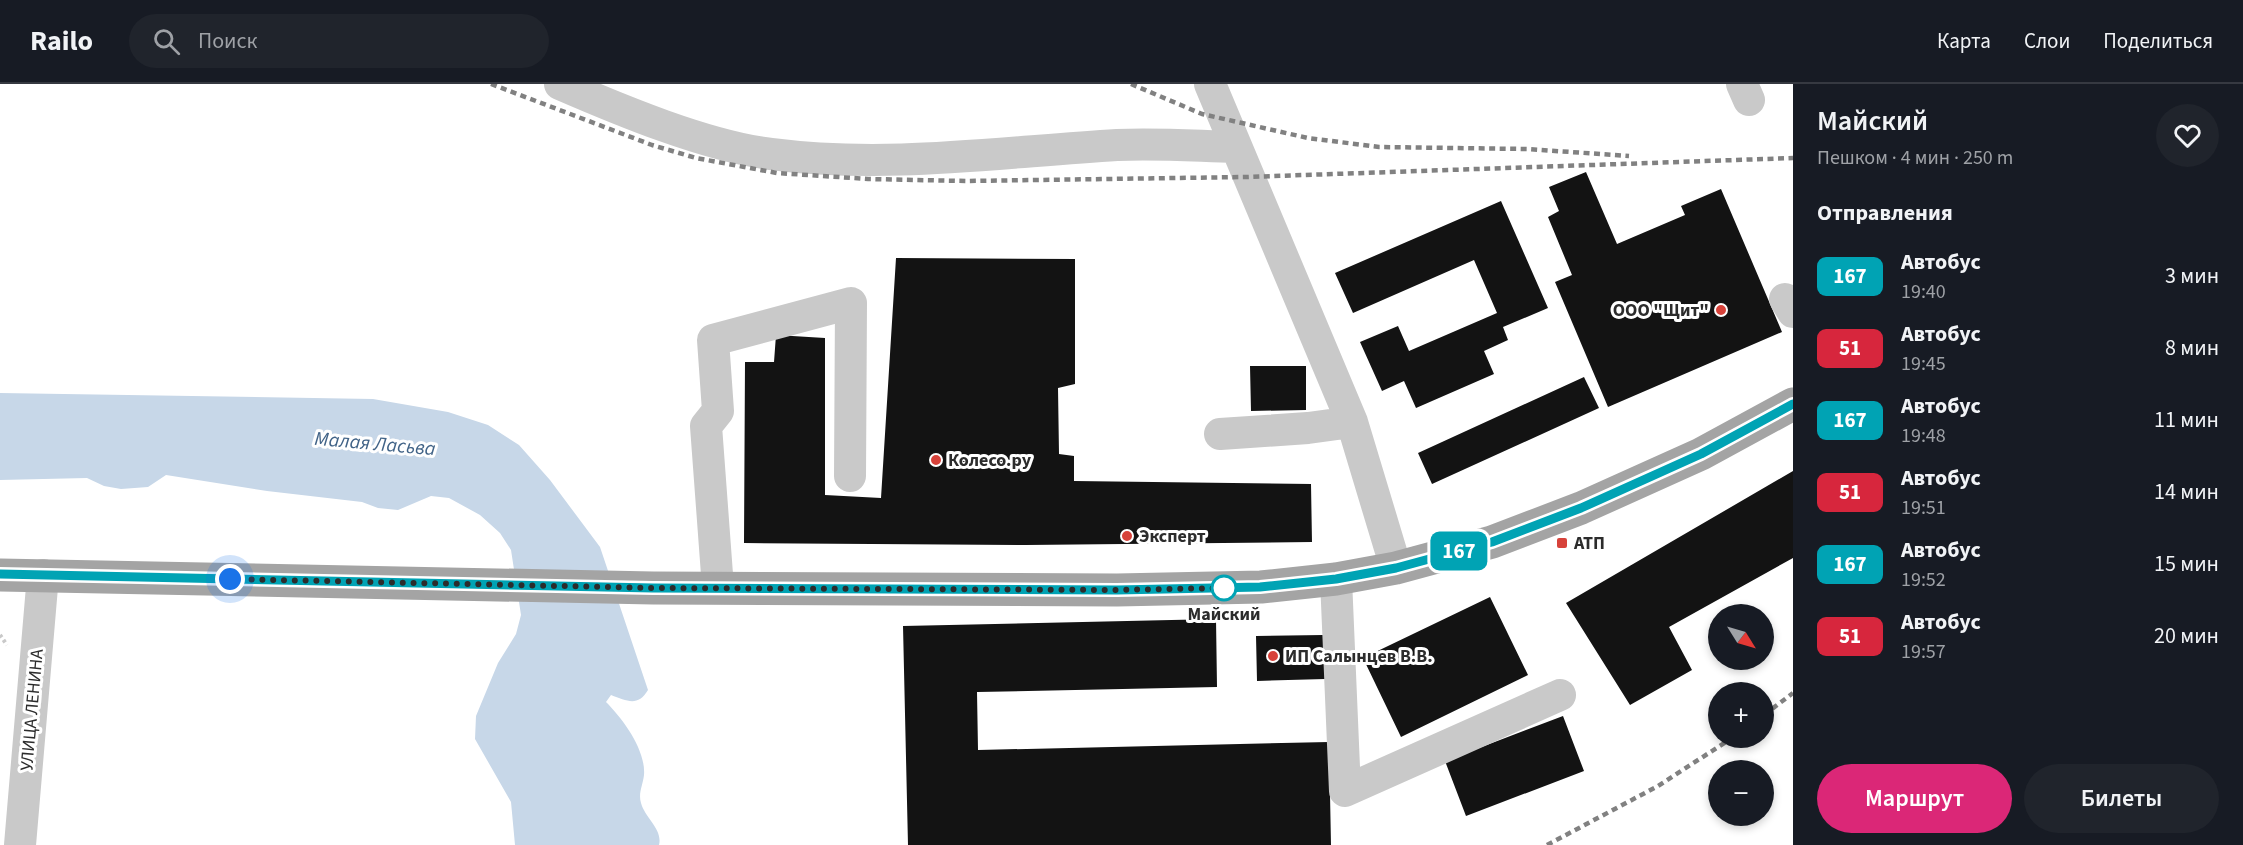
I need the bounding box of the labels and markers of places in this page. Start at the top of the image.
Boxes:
place label: ООО "Щит" [1613,298,1709,323]
marker: ООО "Щит" [1714,303,1728,317]
place label: Колесо.ру [948,448,1032,473]
marker: Колесо.ру [929,453,943,467]
place label: Эксперт [1139,524,1206,549]
marker: Эксперт [1120,529,1134,543]
place label: АТП [1573,531,1605,556]
marker: АТП [1555,536,1569,550]
marker: Майский [1211,575,1237,601]
place label: Майский [1188,602,1260,627]
place label: ИП Салынцев В.В. [1285,644,1433,669]
marker: ИП Салынцев В.В. [1266,649,1280,663]

